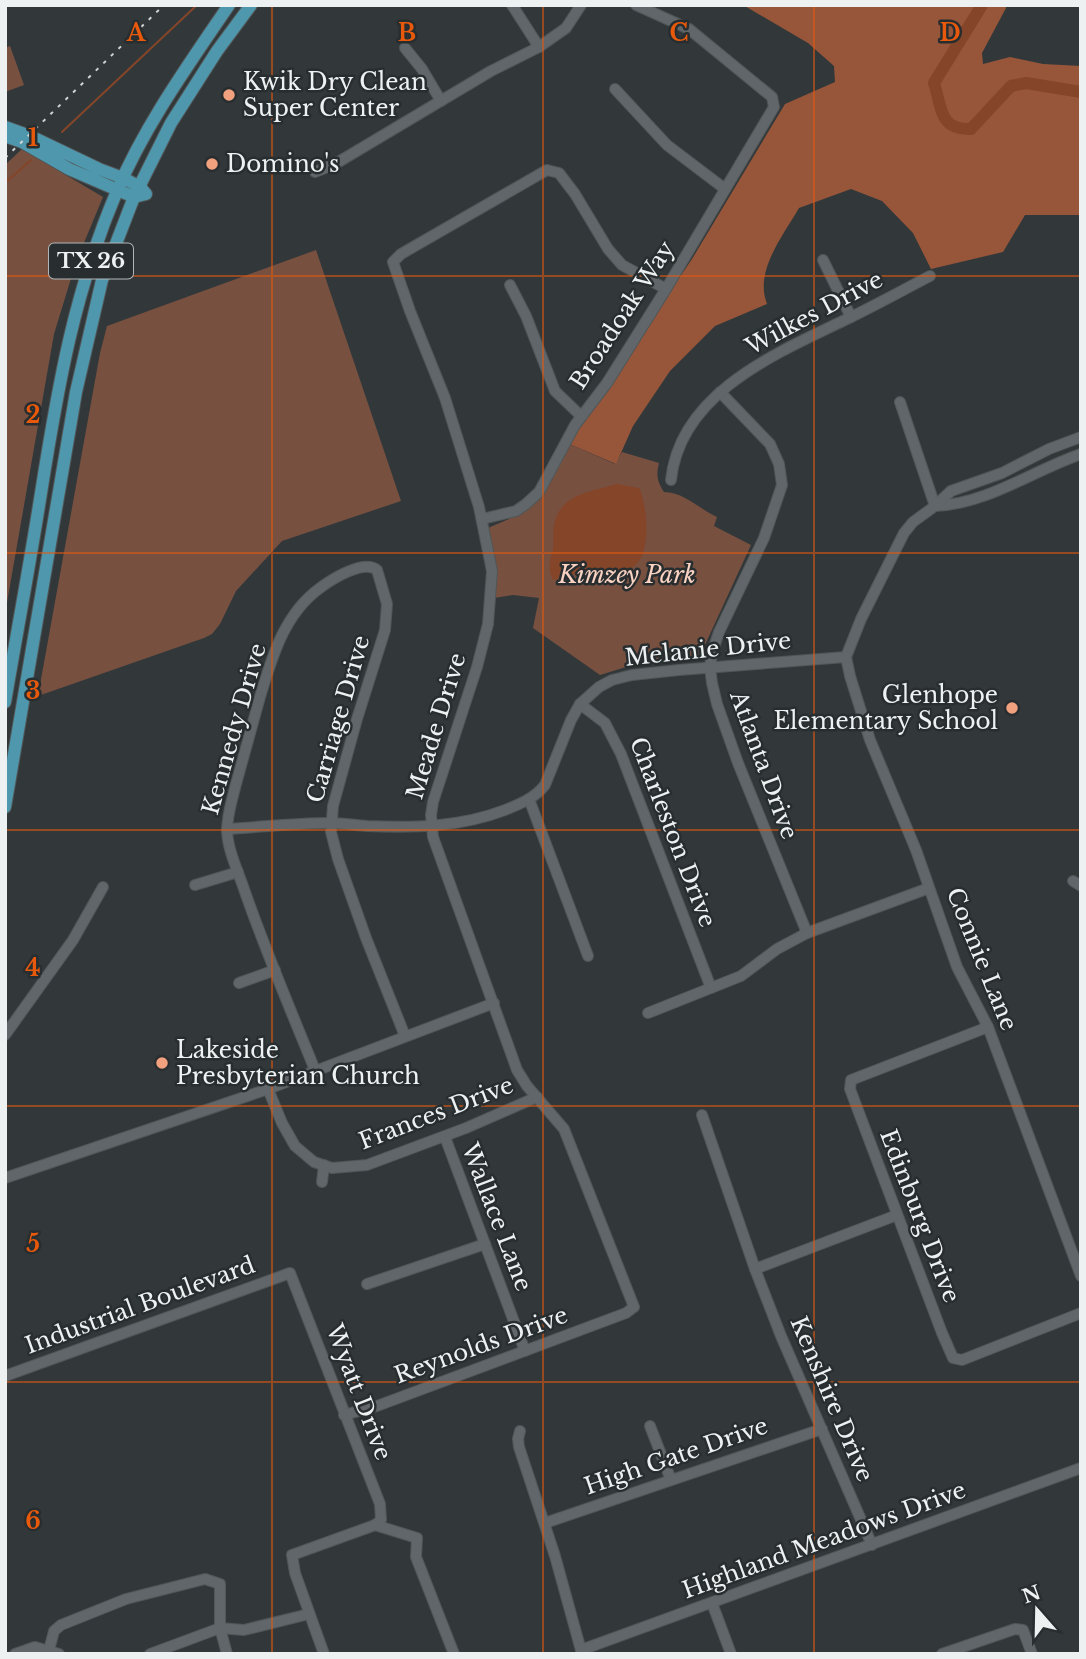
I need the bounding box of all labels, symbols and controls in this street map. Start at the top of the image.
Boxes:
text: A [126,19,147,47]
text: B [398,19,416,47]
text: C [670,19,688,47]
text: D [939,19,961,47]
place label: Kwik Dry Clean Super Center [243,68,427,122]
marker: Kwik Dry Clean Super Center [221,87,237,103]
text: 1 [28,124,38,152]
place label: Domino's [226,150,339,178]
marker: Domino's [204,156,220,172]
street label: Broadoak Way [564,235,680,394]
road number: TX 26 [49,244,133,278]
street label: Wilkes Drive [740,265,887,361]
text: 2 [26,401,40,429]
park label: Kimzey Park [558,561,695,589]
street label: Melanie Drive [623,626,793,672]
street label: Carriage Drive [301,632,375,806]
street label: Kennedy Drive [196,640,272,818]
street label: Meade Drive [400,649,472,803]
text: 3 [26,677,40,705]
place label: Glenhope Elementary School [773,681,998,735]
street label: Atlanta Drive [724,686,804,843]
marker: Glenhope Elementary School [1004,700,1020,716]
street label: Charleston Drive [624,733,722,931]
street label: Connie Lane [941,884,1023,1034]
text: 4 [25,954,41,982]
place label: Lakeside Presbyterian Church [176,1036,420,1090]
marker: Lakeside Presbyterian Church [154,1055,170,1071]
street label: Frances Drive [355,1071,517,1155]
street label: Edinburg Drive [874,1125,966,1307]
street label: Wallace Lane [456,1138,538,1295]
text: 5 [26,1230,40,1258]
street label: Industrial Boulevard [21,1250,259,1360]
street label: Reynolds Drive [391,1301,571,1389]
street label: Kenshire Drive [785,1312,879,1486]
street label: Wyatt Drive [320,1319,398,1464]
street label: High Gate Drive [581,1411,771,1501]
street label: Highland Meadows Drive [678,1476,970,1604]
text: 6 [25,1507,41,1535]
north arrow [1002,1575,1072,1645]
text: N [1019,1581,1044,1608]

